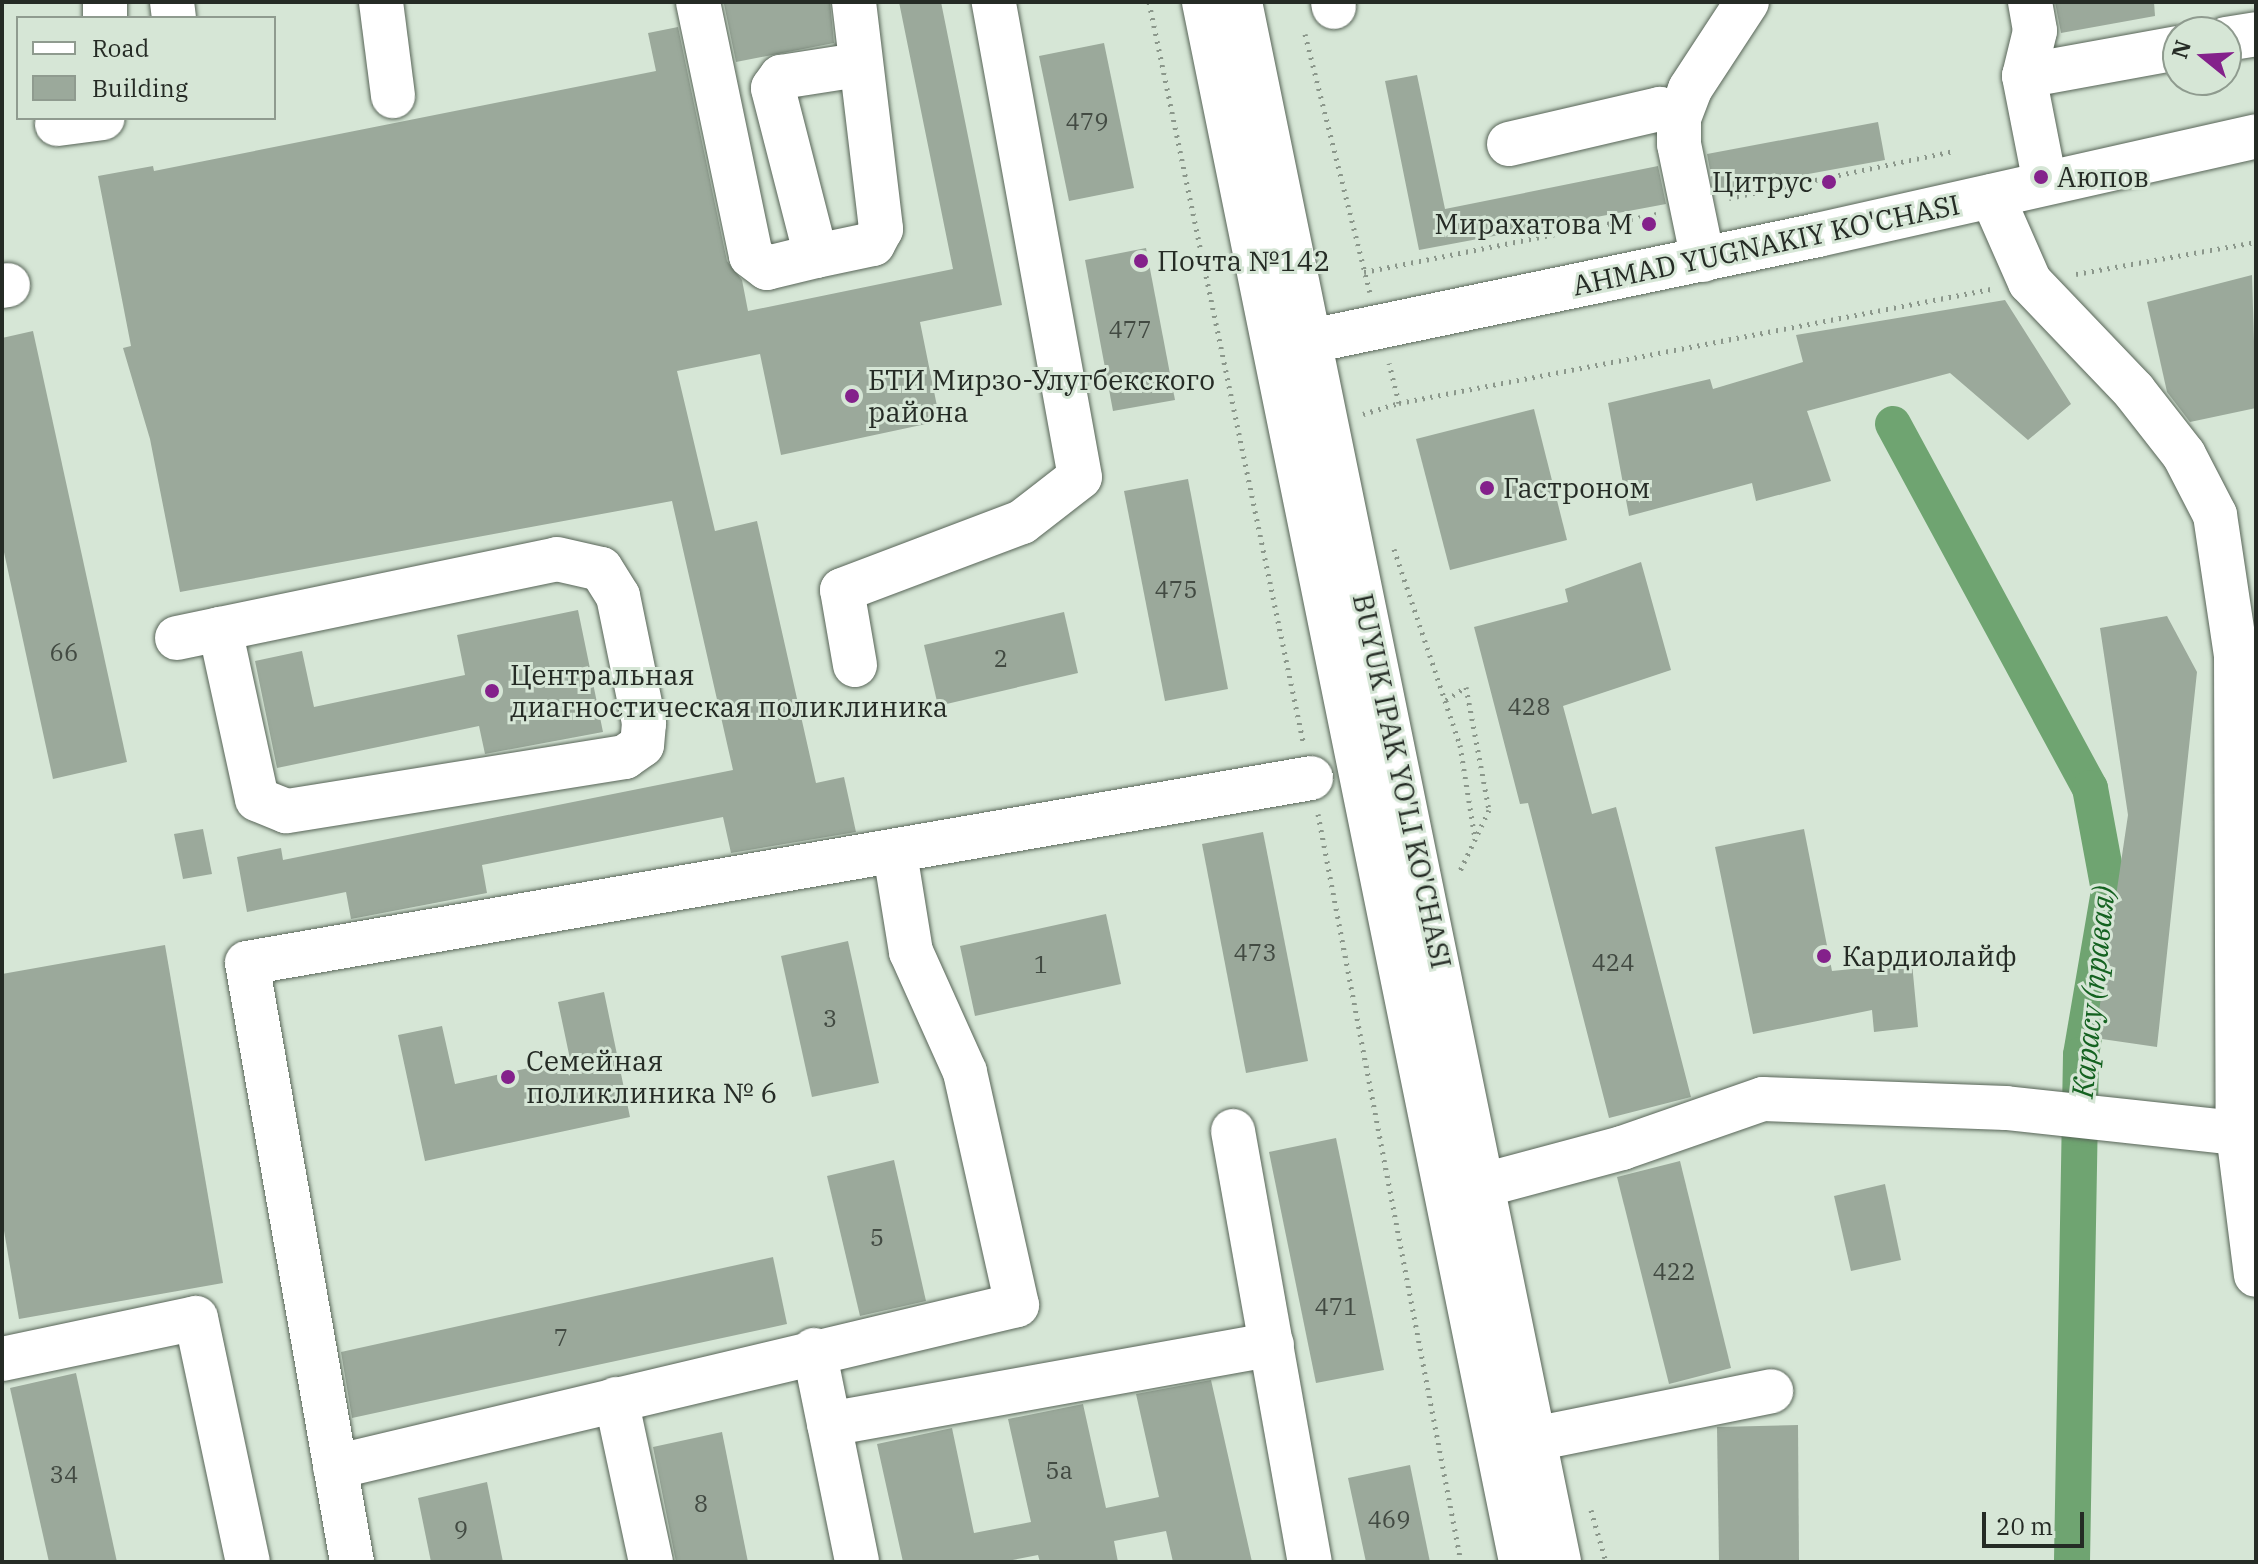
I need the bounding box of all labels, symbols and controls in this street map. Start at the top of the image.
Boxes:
legend [16,16,276,120]
north arrow [2162,16,2242,96]
text: Road [92,32,149,64]
text: N [2164,36,2197,62]
text: Building [92,72,188,104]
house number: 479 [1065,108,1109,136]
place label: Аюпов [2057,160,2149,194]
place label: Цитрус [1712,165,1813,199]
marker: Аюпов [2032,168,2050,186]
marker: Цитрус [1820,173,1838,191]
street label: AHMAD YUGNAKIY KO'CHASI [1569,188,1963,302]
place label: Мирахатова М [1434,207,1633,241]
marker: Мирахатова М [1640,215,1658,233]
place label: Почта №142 [1157,244,1330,278]
marker: Почта №142 [1132,252,1150,270]
house number: 477 [1108,316,1152,344]
place label: БТИ Мирзо-Улугбекского района [868,363,1215,429]
marker: БТИ Мирзо-Улугбекского района [843,387,861,405]
place label: Гастроном [1503,471,1650,505]
marker: Гастроном [1478,479,1496,497]
house number: 475 [1154,576,1198,604]
street label: BUYUK IPAK YO'LI KO'CHASI [1346,590,1458,972]
house number: 66 [50,639,78,667]
house number: 2 [994,645,1008,673]
place label: Центральная диагностическая поликлиника [510,658,948,724]
marker: Центральная диагностическая поликлиника [481,680,503,702]
house number: 428 [1507,693,1551,721]
water label: Карасу (правая) [2064,884,2122,1100]
house number: 473 [1233,939,1277,967]
place label: Кардиолайф [1842,939,2017,973]
marker: Кардиолайф [1813,945,1835,967]
house number: 424 [1591,949,1635,977]
house number: 1 [1034,951,1048,979]
house number: 3 [823,1005,837,1033]
place label: Семейная поликлиника № 6 [526,1044,777,1110]
marker: Семейная поликлиника № 6 [497,1066,519,1088]
house number: 5 [870,1224,884,1252]
house number: 422 [1652,1258,1696,1286]
house number: 471 [1314,1293,1358,1321]
house number: 7 [554,1324,568,1352]
house number: 5а [1045,1457,1073,1485]
house number: 34 [50,1461,78,1489]
house number: 8 [694,1490,708,1518]
scale bar [1986,1496,2088,1546]
house number: 469 [1367,1506,1411,1534]
text: 20 m [1996,1510,2053,1542]
house number: 9 [454,1516,468,1544]

